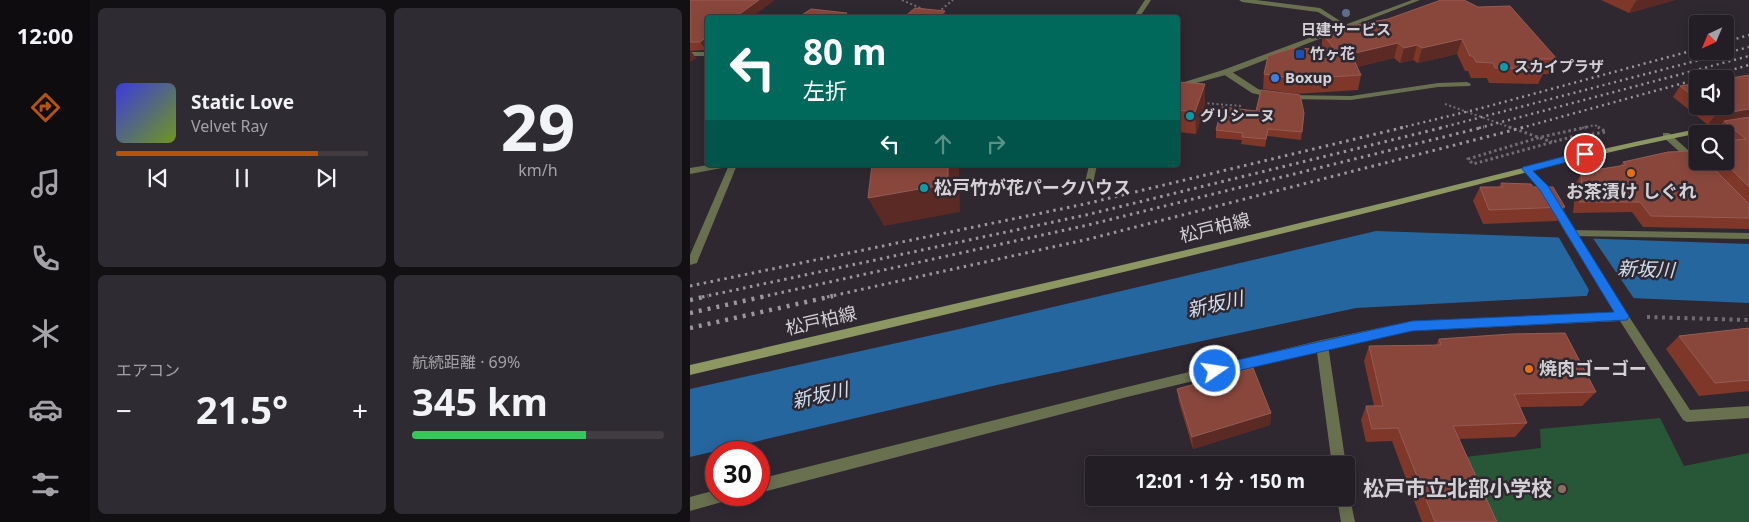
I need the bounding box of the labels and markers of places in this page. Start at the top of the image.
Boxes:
marker: 日建サービス [1340,7,1352,19]
place label: 日建サービス [1301,19,1391,39]
place label: 竹ヶ花 [1310,43,1355,63]
marker: 竹ヶ花 [1294,48,1306,60]
place label: スカイプラザ [1514,56,1604,76]
marker: スカイプラザ [1498,61,1510,73]
place label: Boxup [1285,67,1332,87]
marker: Boxup [1269,72,1281,84]
place label: グリシーヌ [1200,105,1275,125]
marker: グリシーヌ [1184,110,1196,122]
pin [1564,133,1606,175]
marker: お茶漬け しぐれ [1625,167,1637,179]
place label: 松戸竹が花パークハウス [934,175,1131,199]
place label: お茶漬け しぐれ [1566,179,1696,203]
marker: 松戸竹が花パークハウス [918,182,930,194]
place label: 焼肉ゴーゴー [1539,356,1647,380]
marker: 焼肉ゴーゴー [1523,363,1535,375]
place label: 松戸市立北部小学校 [1363,474,1552,502]
marker: 松戸市立北部小学校 [1556,483,1568,495]

